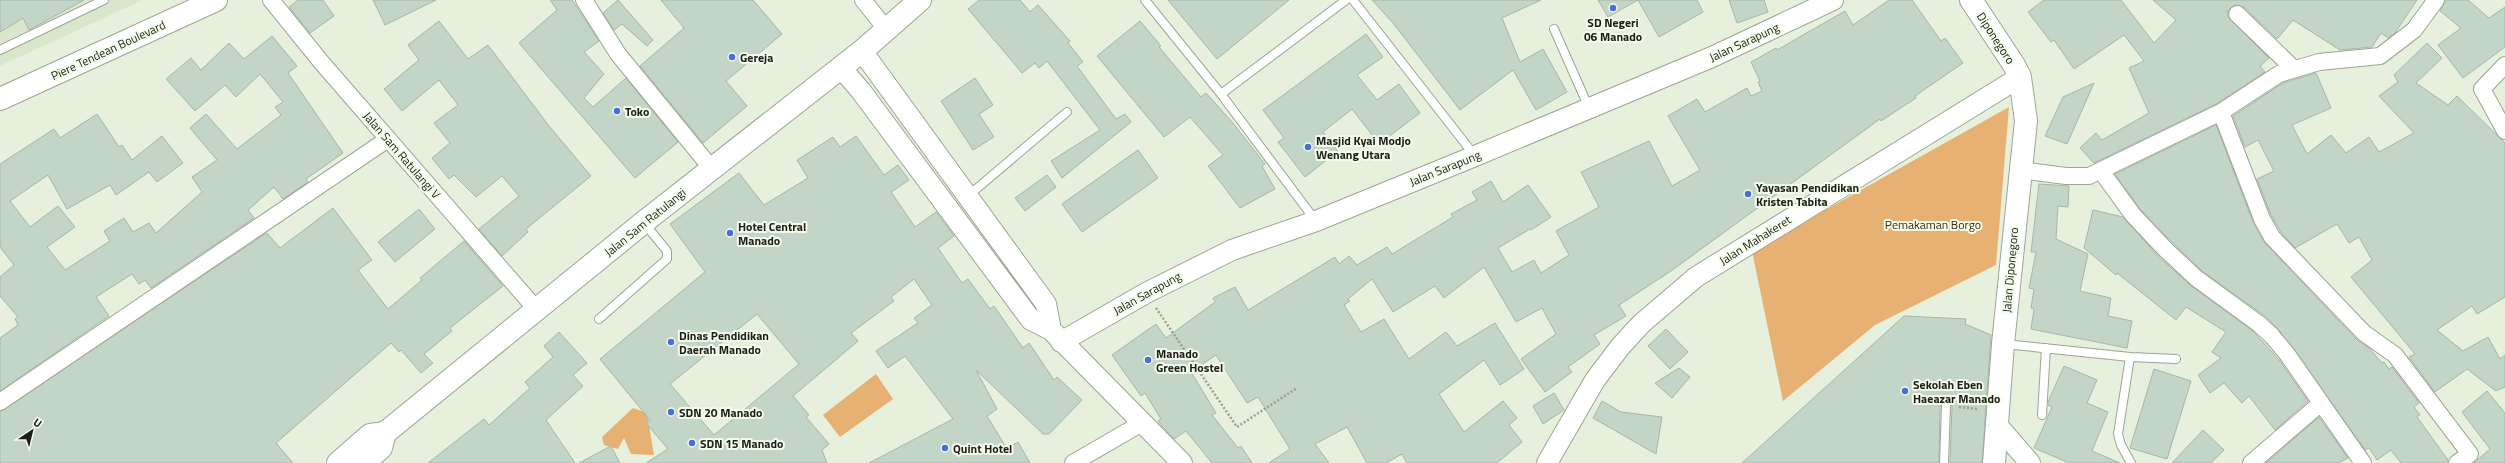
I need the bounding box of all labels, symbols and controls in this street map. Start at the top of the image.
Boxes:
marker: SD Negeri 06 Manado [1608,3,1618,13]
street label: Diponegoro [1972,8,2020,68]
place label: SD Negeri 06 Manado [1584,13,1642,46]
street label: Piere Tendean Boulevard [48,15,168,85]
street label: Jalan Sarapung [1706,17,1782,67]
place label: Gereja [740,48,773,67]
marker: Gereja [727,52,737,62]
place label: Toko [625,102,649,121]
marker: Toko [612,106,622,116]
street label: Jalan Sam Ratulangi V [359,107,445,203]
place label: Masjid Kyai Modjo Wenang Utara [1316,131,1411,164]
marker: Masjid Kyai Modjo Wenang Utara [1303,142,1313,152]
street label: Jalan Sarapung [1407,145,1483,191]
place label: Yayasan Pendidikan Kristen Tabita [1756,178,1859,211]
street label: Jalan Sam Ratulangi [600,183,690,261]
marker: Yayasan Pendidikan Kristen Tabita [1743,189,1753,199]
street label: Jalan Mahakeret [1715,210,1795,270]
park label: Pemakaman Borgo [1885,215,1981,234]
place label: Hotel Central Manado [738,217,806,250]
street label: Jalan Diponegoro [1997,226,2023,314]
marker: Hotel Central Manado [725,228,735,238]
street label: Jalan Sarapung [1109,266,1185,320]
place label: Dinas Pendidikan Daerah Manado [679,326,769,359]
marker: Dinas Pendidikan Daerah Manado [666,337,676,347]
place label: Manado Green Hostel [1156,344,1223,377]
marker: Manado Green Hostel [1143,355,1153,365]
place label: Sekolah Eben Haeazar Manado [1913,375,2000,408]
marker: Sekolah Eben Haeazar Manado [1900,386,1910,396]
place label: SDN 20 Manado [679,403,762,422]
marker: SDN 20 Manado [666,407,676,417]
north arrow [12,411,52,451]
text: U [30,414,45,431]
place label: SDN 15 Manado [700,434,783,453]
marker: SDN 15 Manado [687,438,697,448]
place label: Quint Hotel [953,439,1012,458]
marker: Quint Hotel [940,443,950,453]

